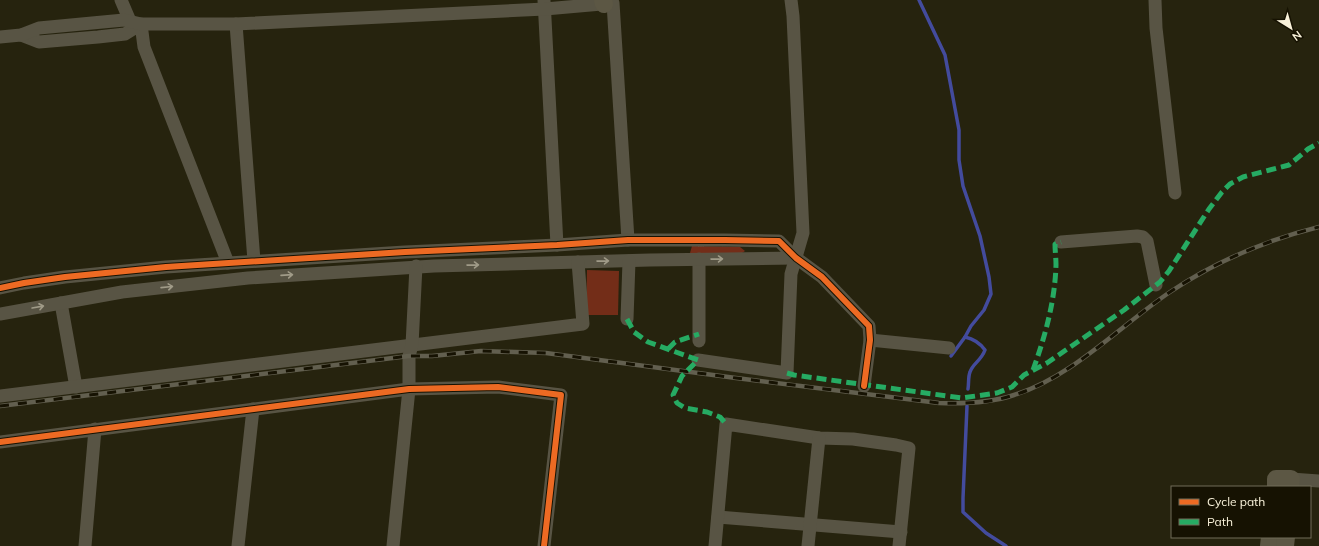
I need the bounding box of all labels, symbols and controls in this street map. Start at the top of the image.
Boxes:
north arrow [1271,8,1311,48]
text: N [1289,28,1305,44]
one-way arrow [710,255,723,263]
one-way arrow [596,257,609,265]
one-way arrow [466,261,479,268]
one-way arrow [280,272,293,279]
one-way arrow [160,283,173,291]
one-way arrow [31,303,44,311]
legend [1171,486,1311,538]
text: Cycle path [1207,494,1265,509]
text: Path [1207,514,1233,529]

